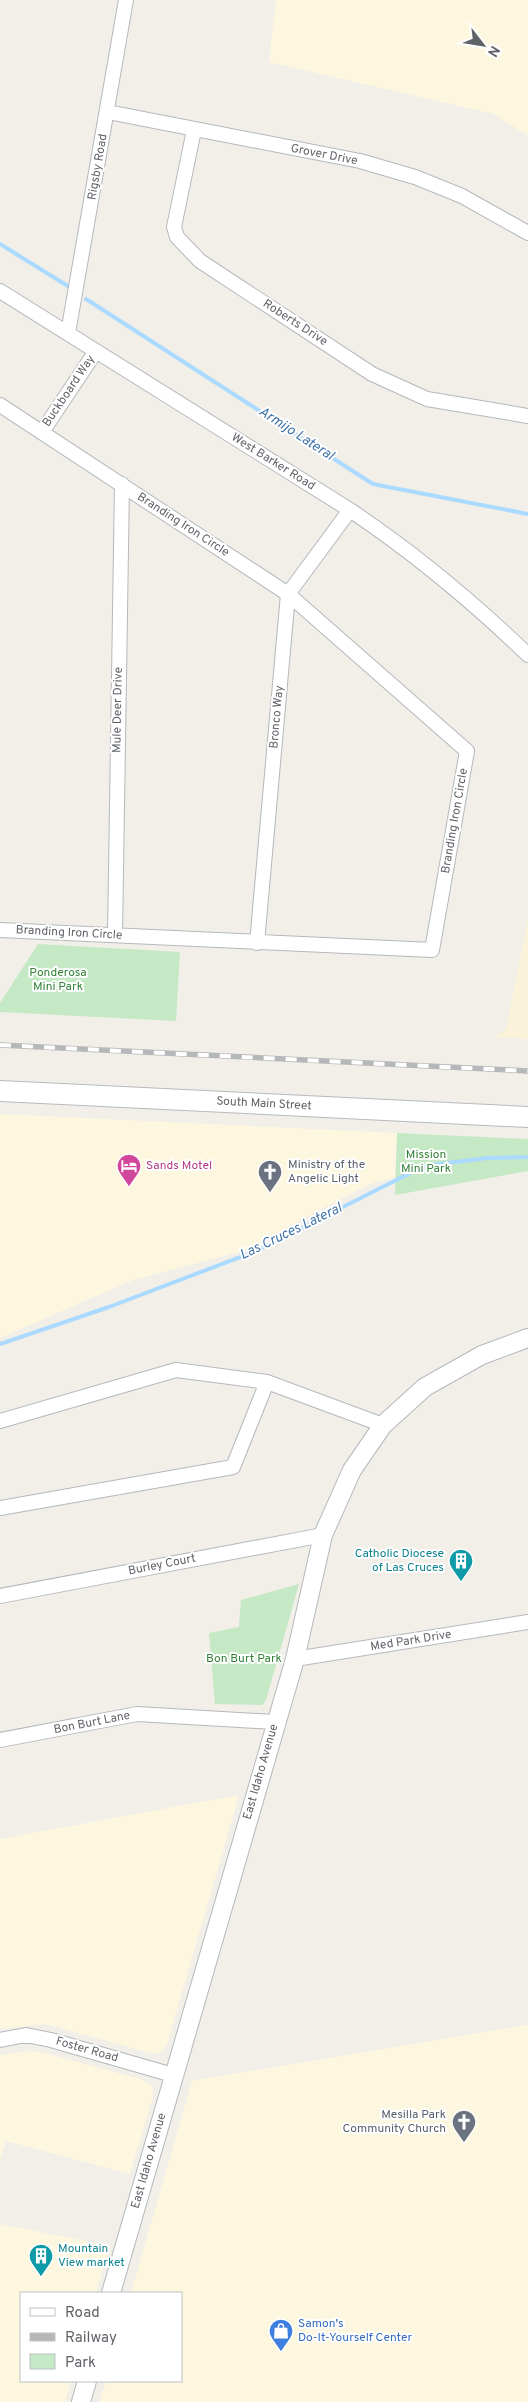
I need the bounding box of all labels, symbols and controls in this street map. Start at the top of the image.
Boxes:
north arrow [458,20,508,70]
text: N [483,42,503,60]
street label: Rigsby Road [84,133,112,201]
street label: Grover Drive [289,141,359,169]
street label: Roberts Drive [260,296,330,350]
street label: Buckboard Way [39,352,99,430]
water label: Armijo Lateral [255,403,338,465]
street label: West Barker Road [228,430,318,494]
street label: Branding Iron Circle [134,489,232,561]
street label: Mule Deer Drive [109,667,127,753]
street label: Bronco Way [266,685,288,749]
street label: Branding Iron Circle [438,767,472,875]
street label: Branding Iron Circle [15,922,123,944]
park label: Ponderosa Mini Park [29,965,87,995]
street label: South Main Street [216,1094,312,1114]
park label: Mission Mini Park [401,1147,451,1177]
hotel icon: Sands Motel [116,1153,142,1187]
place label: Ministry of the Angelic Light [288,1157,365,1187]
place label: Sands Motel [146,1158,212,1174]
church icon: Ministry of the Angelic Light [257,1159,283,1193]
water label: Las Cruces Lateral [237,1199,346,1264]
place label: Catholic Diocese of Las Cruces [355,1546,444,1576]
building icon: Catholic Diocese of Las Cruces [448,1548,474,1582]
street label: Burley Court [127,1551,197,1579]
street label: Med Park Drive [369,1627,453,1655]
park label: Bon Burt Park [206,1651,282,1667]
street label: Bon Burt Lane [52,1708,132,1738]
street label: East Idaho Avenue [240,1722,282,1822]
street label: Foster Road [54,2033,120,2067]
place label: Mesilla Park Community Church [342,2107,446,2137]
church icon: Mesilla Park Community Church [451,2109,477,2143]
street label: East Idaho Avenue [128,2111,170,2211]
place label: Mountain View market [58,2241,125,2271]
building icon: Mountain View market [28,2243,54,2277]
legend [20,2292,182,2382]
text: Road [65,2304,100,2323]
place label: Samon's Do-It-Yourself Center [298,2316,413,2346]
shop icon: Samon's Do-It-Yourself Center [268,2318,294,2352]
text: Railway [65,2329,117,2348]
text: Park [65,2354,96,2373]

